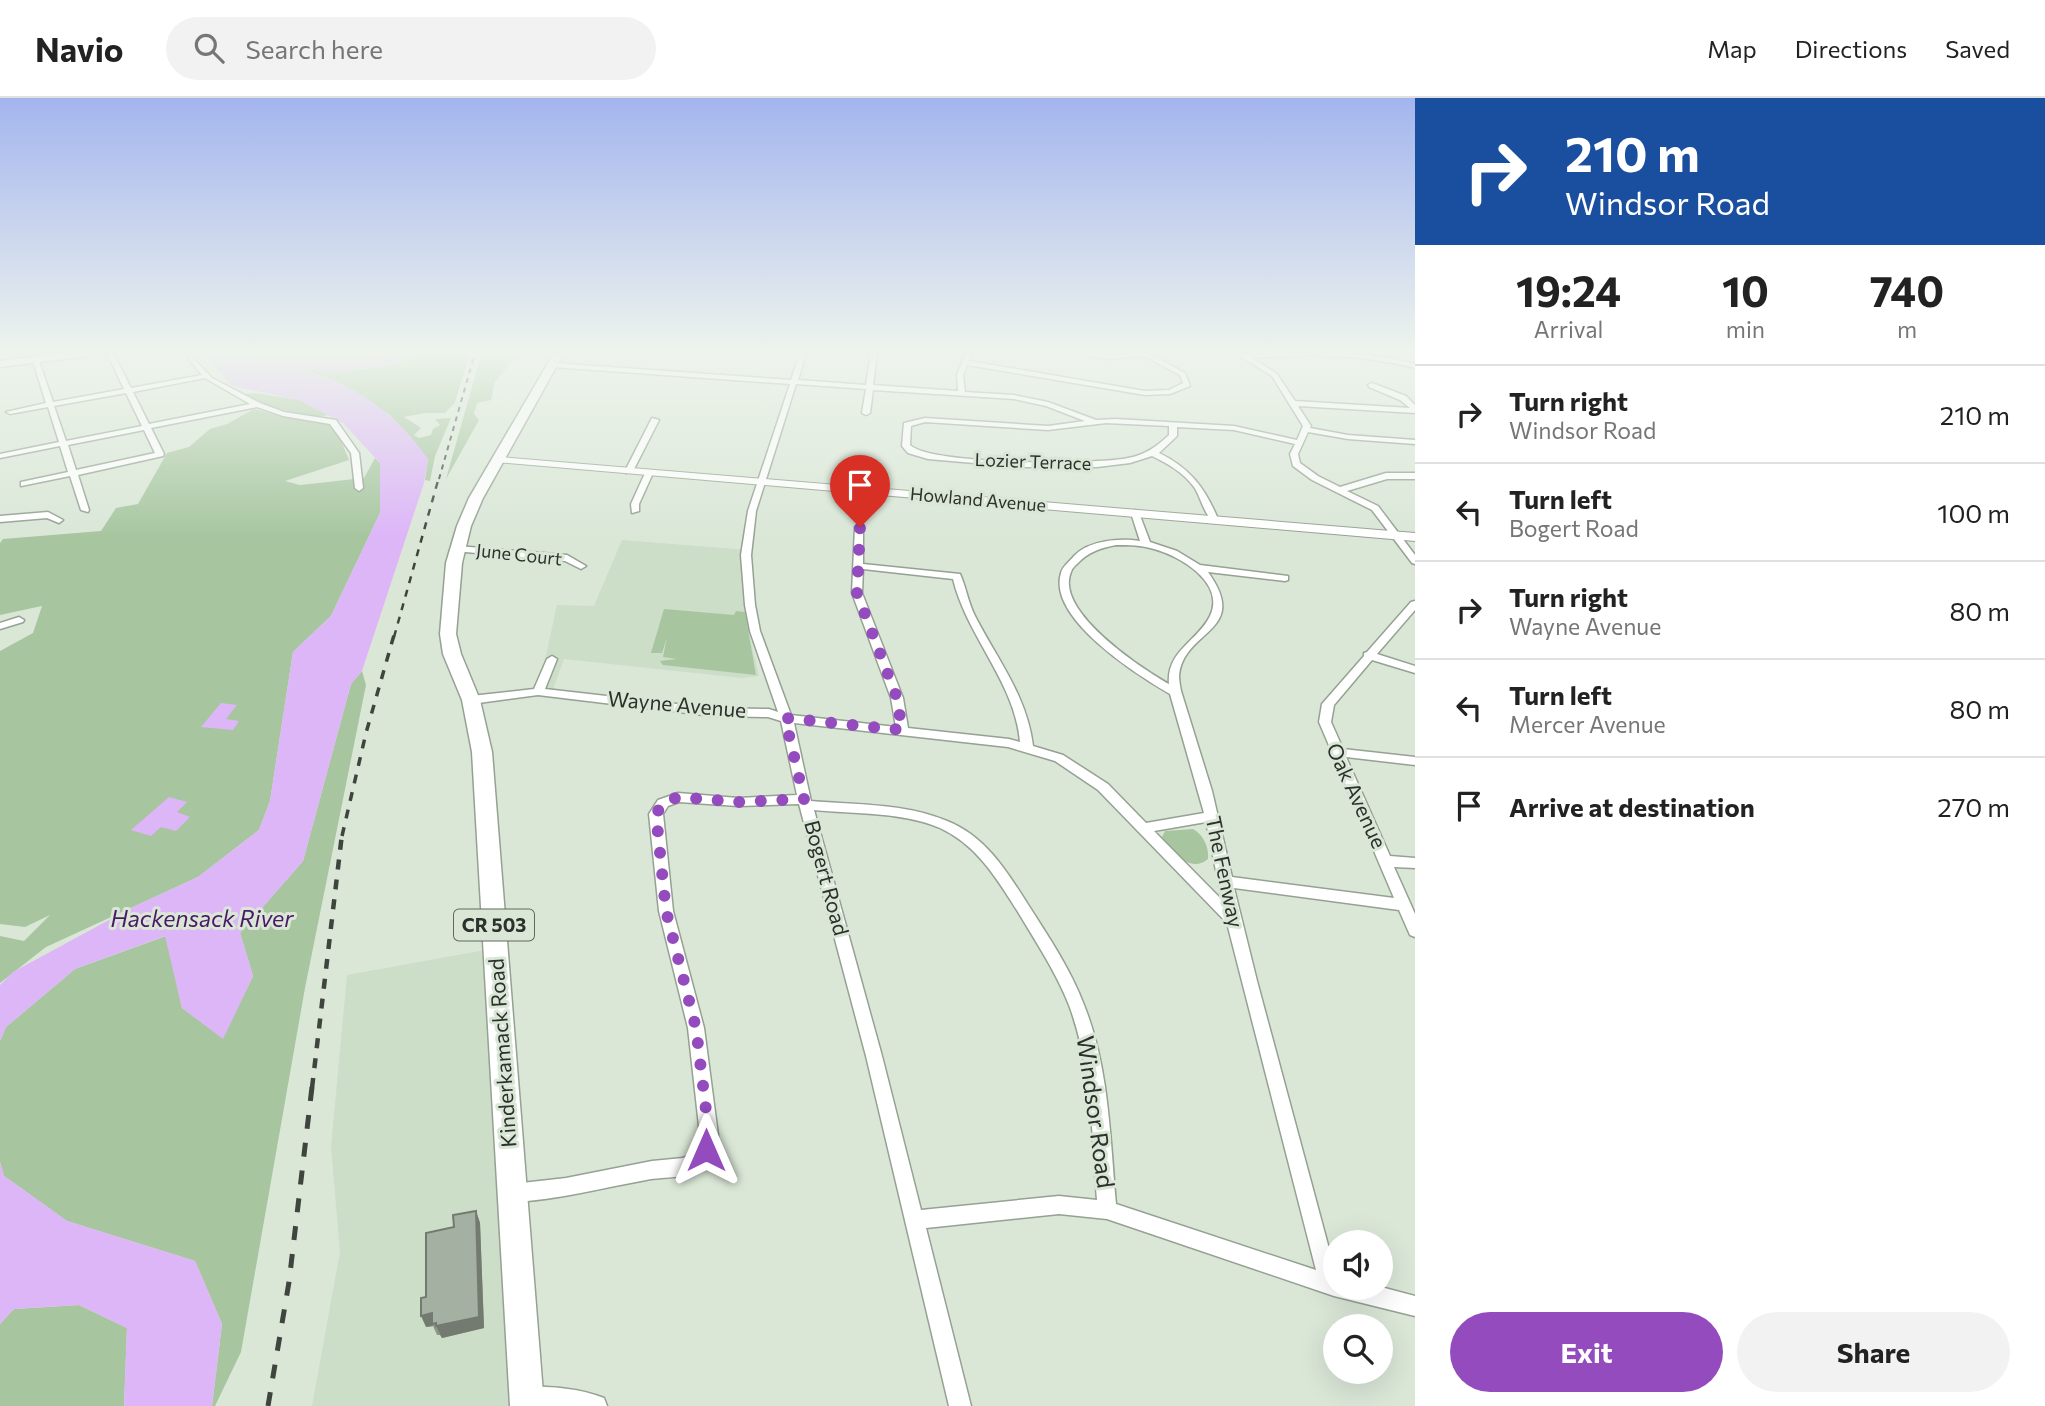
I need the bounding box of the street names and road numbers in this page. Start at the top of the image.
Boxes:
street label: Lozier Terrace [974,448,1092,474]
street label: Howland Avenue [909,482,1047,516]
street label: June Court [475,539,563,569]
street label: Wayne Avenue [607,685,747,722]
street label: Oak Avenue [1322,739,1393,852]
street label: The Fenway [1201,814,1249,930]
street label: Bogert Road [800,817,855,938]
road number: CR 503 [454,910,534,940]
street label: Kinderkamack Road [482,958,521,1149]
street label: Windsor Road [1071,1034,1122,1190]

